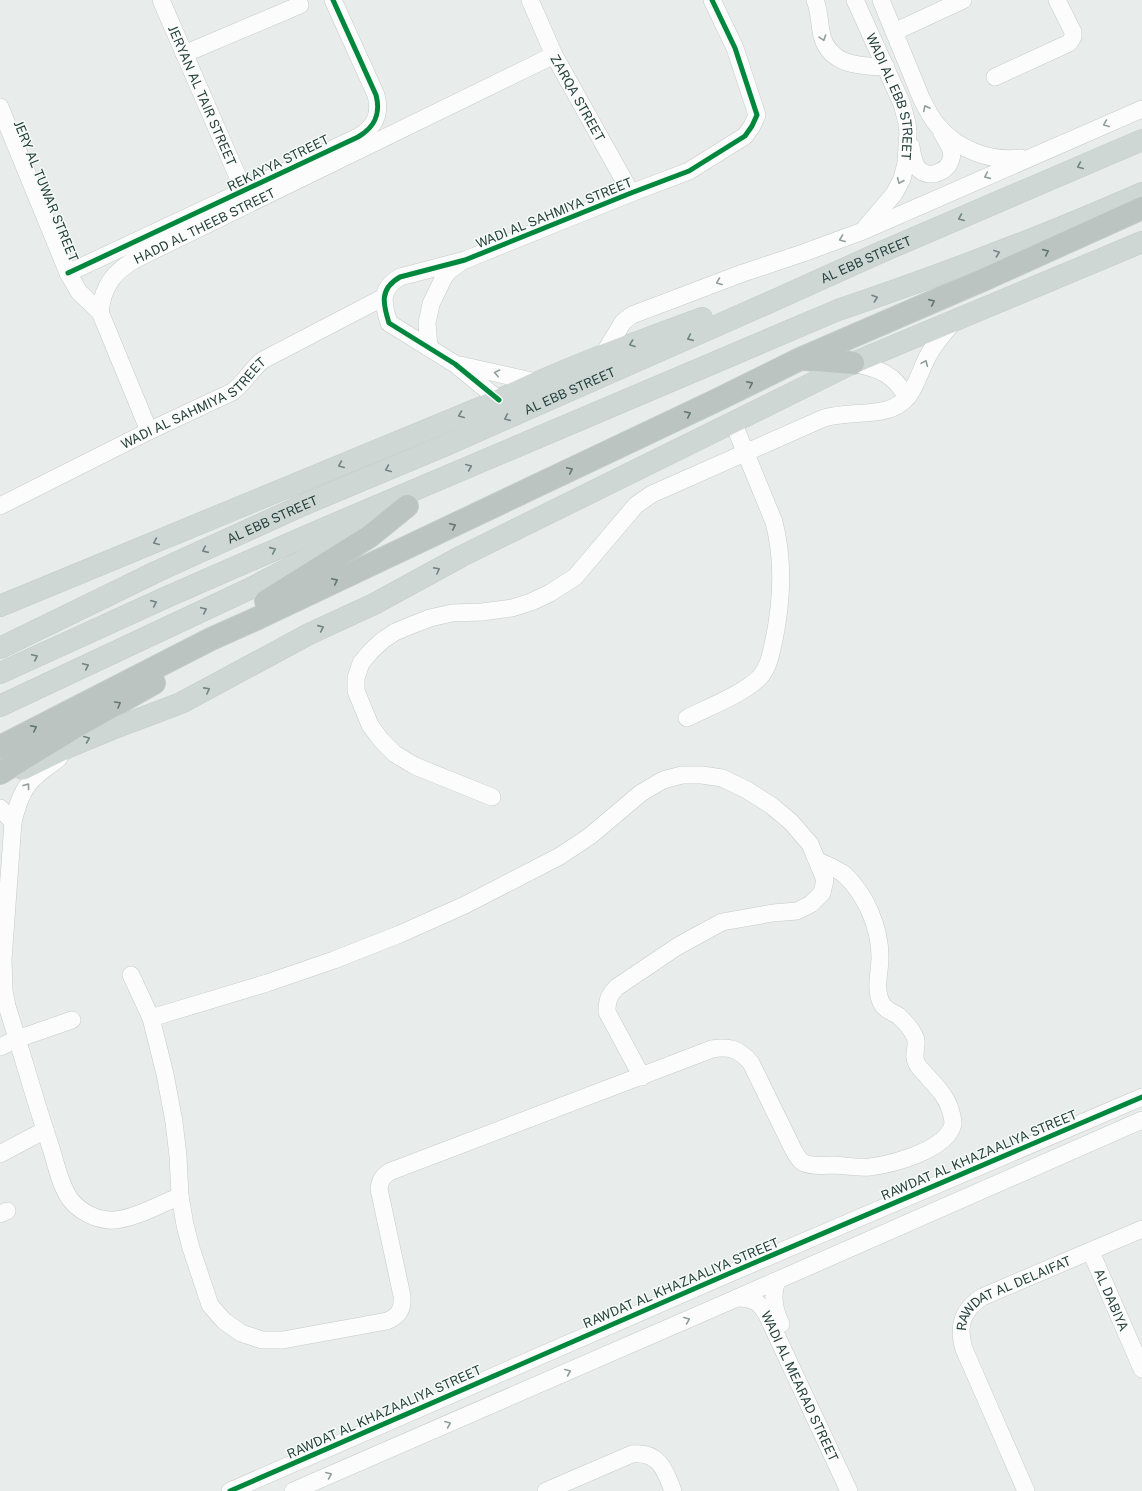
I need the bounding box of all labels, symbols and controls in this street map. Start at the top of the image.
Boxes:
street label: JERYAN AL TAIR STREET [165,23,240,168]
street label: WADI AL EBB STREET [863,31,916,161]
one-way arrow [818,34,827,41]
street label: ZARQA STREET [548,52,608,144]
one-way arrow [923,105,931,112]
street label: JERY AL TUWAR STREET [11,118,81,264]
one-way arrow [1103,119,1111,127]
street label: REKAYYA STREET [225,132,331,194]
one-way arrow [1077,162,1084,170]
one-way arrow [984,171,991,179]
street label: WADI AL SAHMIYA STREET [474,175,635,251]
one-way arrow [897,177,905,184]
street label: HADD AL THEEB STREET [131,185,278,267]
one-way arrow [958,213,965,221]
street label: AL EBB STREET [818,233,914,286]
one-way arrow [839,234,846,242]
one-way arrow [993,249,1000,258]
one-way arrow [1042,249,1049,257]
one-way arrow [716,277,724,285]
one-way arrow [871,294,878,302]
one-way arrow [928,298,935,306]
one-way arrow [687,333,694,341]
one-way arrow [629,339,636,348]
street label: WADI AL SAHMIYA STREET [118,354,268,451]
one-way arrow [920,360,928,367]
street label: AL EBB STREET [522,364,617,417]
one-way arrow [494,370,501,378]
one-way arrow [745,381,753,389]
one-way arrow [457,411,464,419]
one-way arrow [683,411,691,419]
one-way arrow [504,413,512,421]
one-way arrow [337,461,344,469]
one-way arrow [466,463,473,471]
one-way arrow [384,465,391,473]
one-way arrow [566,467,573,475]
street label: AL EBB STREET [224,492,320,546]
one-way arrow [448,523,456,531]
one-way arrow [153,537,160,545]
one-way arrow [201,545,209,553]
one-way arrow [269,547,276,555]
one-way arrow [433,567,440,574]
one-way arrow [331,578,338,586]
one-way arrow [149,600,157,608]
one-way arrow [199,607,207,615]
one-way arrow [318,625,325,633]
one-way arrow [31,654,39,662]
one-way arrow [82,663,89,671]
one-way arrow [203,687,210,695]
one-way arrow [114,701,121,708]
one-way arrow [30,726,38,733]
one-way arrow [83,736,90,744]
one-way arrow [23,783,30,790]
street label: RAWDAT AL KHAZAALIYA STREET [879,1107,1079,1203]
street label: RAWDAT AL KHAZAALIYA STREET [581,1235,781,1331]
street label: RAWDAT AL DELAIFAT [953,1253,1073,1332]
street label: AL DABIYA [1092,1266,1132,1333]
street label: WADI AL MEARAD STREET [759,1308,842,1464]
one-way arrow [683,1317,690,1325]
street label: RAWDAT AL KHAZAALIYA STREET [285,1362,484,1462]
one-way arrow [563,1369,571,1377]
one-way arrow [444,1421,452,1429]
one-way arrow [325,1472,332,1480]

